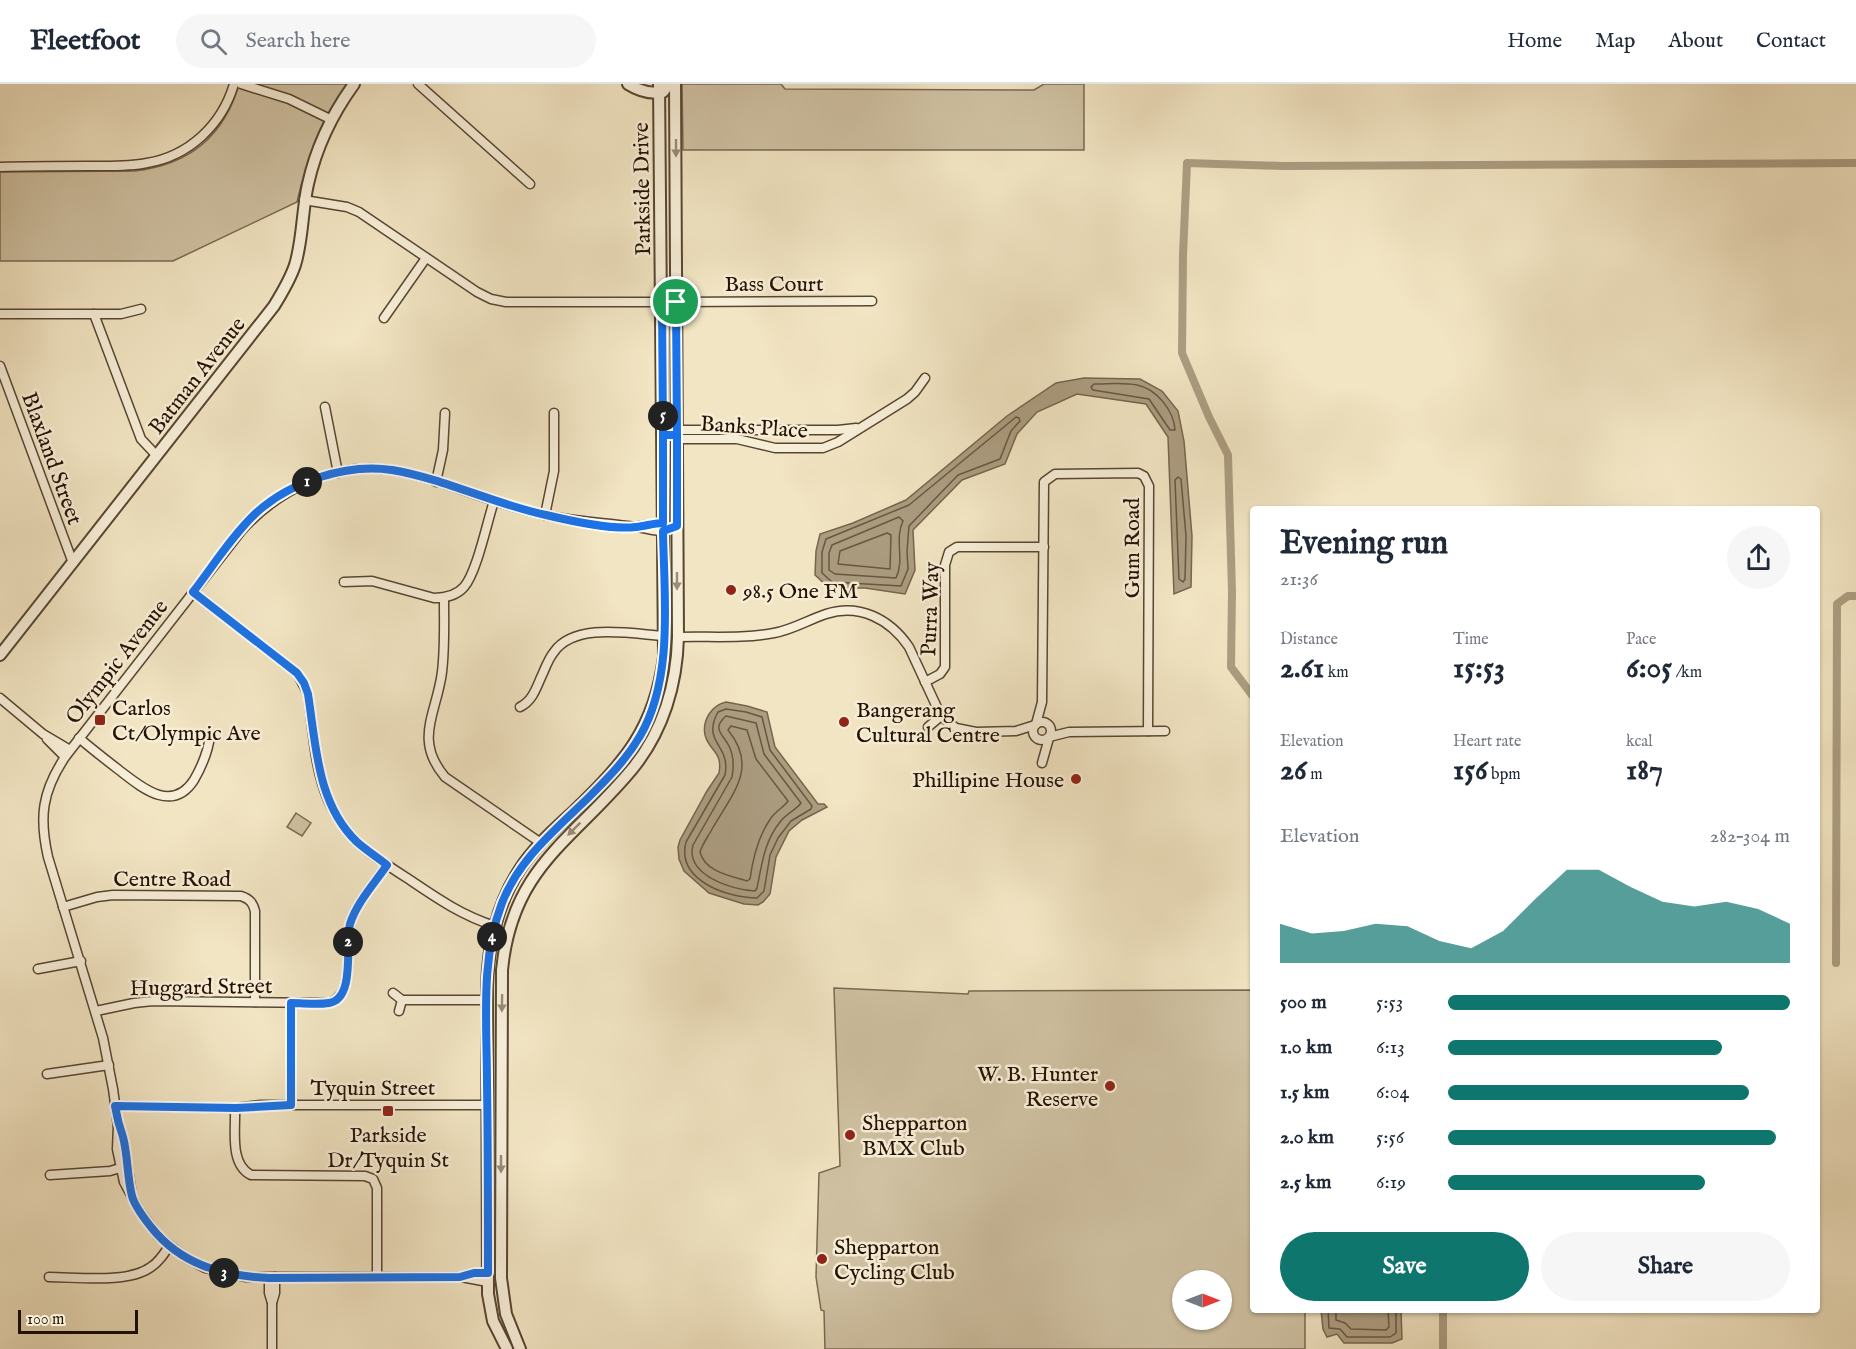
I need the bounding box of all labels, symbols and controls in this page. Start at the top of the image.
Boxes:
search box [176,14,596,68]
text: Fleetfoot [30,24,140,59]
icon: search [197,25,230,58]
text: Search here [245,27,350,55]
text: Home [1507,28,1562,55]
text: Map [1595,28,1635,55]
text: About [1668,28,1723,55]
text: Contact [1756,28,1826,55]
street label: Parkside Drive [628,122,658,256]
one-way arrow [671,138,681,157]
street label: Bass Court [725,271,824,299]
pin [650,276,701,327]
icon: arrive [659,285,692,318]
street label: Batman Avenue [143,312,252,441]
street label: Blaxland Street [14,388,88,529]
pin: 5 [648,401,678,431]
text: 5 [660,406,666,426]
street label: Banks Place [699,410,809,446]
pin: 1 [292,467,322,497]
text: 1 [304,472,310,492]
street label: Gum Road [1119,498,1147,598]
text: Evening run [1280,523,1448,565]
button: share [1727,526,1790,589]
street label: Purra Way [915,561,947,657]
text: 21:36 [1280,567,1318,592]
one-way arrow [673,572,682,591]
place label: 98.5 One FM [742,578,859,606]
marker: 98.5 One FM [724,583,738,597]
street label: Olympic Avenue [60,594,175,730]
text: Distance [1280,630,1338,650]
text: Time [1453,630,1489,650]
text: Pace [1626,630,1656,650]
text: 2.61 [1280,650,1324,688]
text: 15:53 [1453,650,1505,688]
text: 6:05 [1626,650,1672,688]
text: km [1324,663,1349,683]
text: /km [1672,663,1702,683]
place label: Carlos Ct/Olympic Ave [112,695,261,748]
place label: Bangerang Cultural Centre [856,697,1000,750]
marker: Carlos Ct/Olympic Ave [93,713,107,727]
marker: Bangerang Cultural Centre [837,715,851,729]
text: Elevation [1280,732,1343,752]
text: Heart rate [1453,732,1521,752]
text: kcal [1626,732,1653,752]
text: 26 [1280,752,1307,790]
text: 156 [1453,752,1488,790]
text: 187 [1626,752,1663,790]
text: m [1307,765,1323,785]
text: bpm [1488,765,1521,785]
place label: Phillipine House [912,767,1064,795]
marker: Phillipine House [1069,772,1083,786]
one-way arrow [567,821,581,835]
text: Elevation [1280,824,1359,849]
text: 282–304 m [1710,824,1790,849]
street label: Centre Road [113,866,231,894]
pin: 4 [477,922,507,952]
pin: 2 [333,927,363,957]
text: 4 [488,927,496,947]
text: 2 [344,932,352,952]
street label: Huggard Street [129,973,273,1003]
text: 500 m [1280,990,1327,1015]
text: 5:53 [1376,990,1403,1015]
one-way arrow [497,993,506,1012]
text: 1.0 km [1280,1035,1332,1060]
text: 6:13 [1376,1035,1405,1060]
place label: W. B. Hunter Reserve [977,1061,1098,1114]
street label: Tyquin Street [311,1075,436,1103]
marker: W. B. Hunter Reserve [1103,1079,1117,1093]
text: 1.5 km [1280,1080,1330,1105]
text: 6:04 [1376,1080,1409,1105]
marker: Parkside Dr/Tyquin St [381,1104,395,1118]
place label: Shepparton BMX Club [862,1110,968,1163]
place label: Parkside Dr/Tyquin St [327,1122,450,1175]
text: 2.0 km [1280,1125,1334,1150]
text: 5:56 [1376,1125,1404,1150]
marker: Shepparton BMX Club [843,1128,857,1142]
one-way arrow [496,1154,506,1173]
text: 2.5 km [1280,1170,1331,1195]
text: 6:19 [1376,1170,1406,1195]
button: Save [1280,1232,1529,1301]
button: Share [1541,1232,1790,1301]
place label: Shepparton Cycling Club [834,1234,955,1287]
marker: Shepparton Cycling Club [815,1252,829,1266]
pin: 3 [209,1258,239,1288]
text: 3 [221,1263,227,1283]
north arrow [1172,1270,1232,1330]
map controls [1172,1270,1232,1330]
scale bar [18,1307,138,1334]
text: 100 m [27,1310,64,1330]

